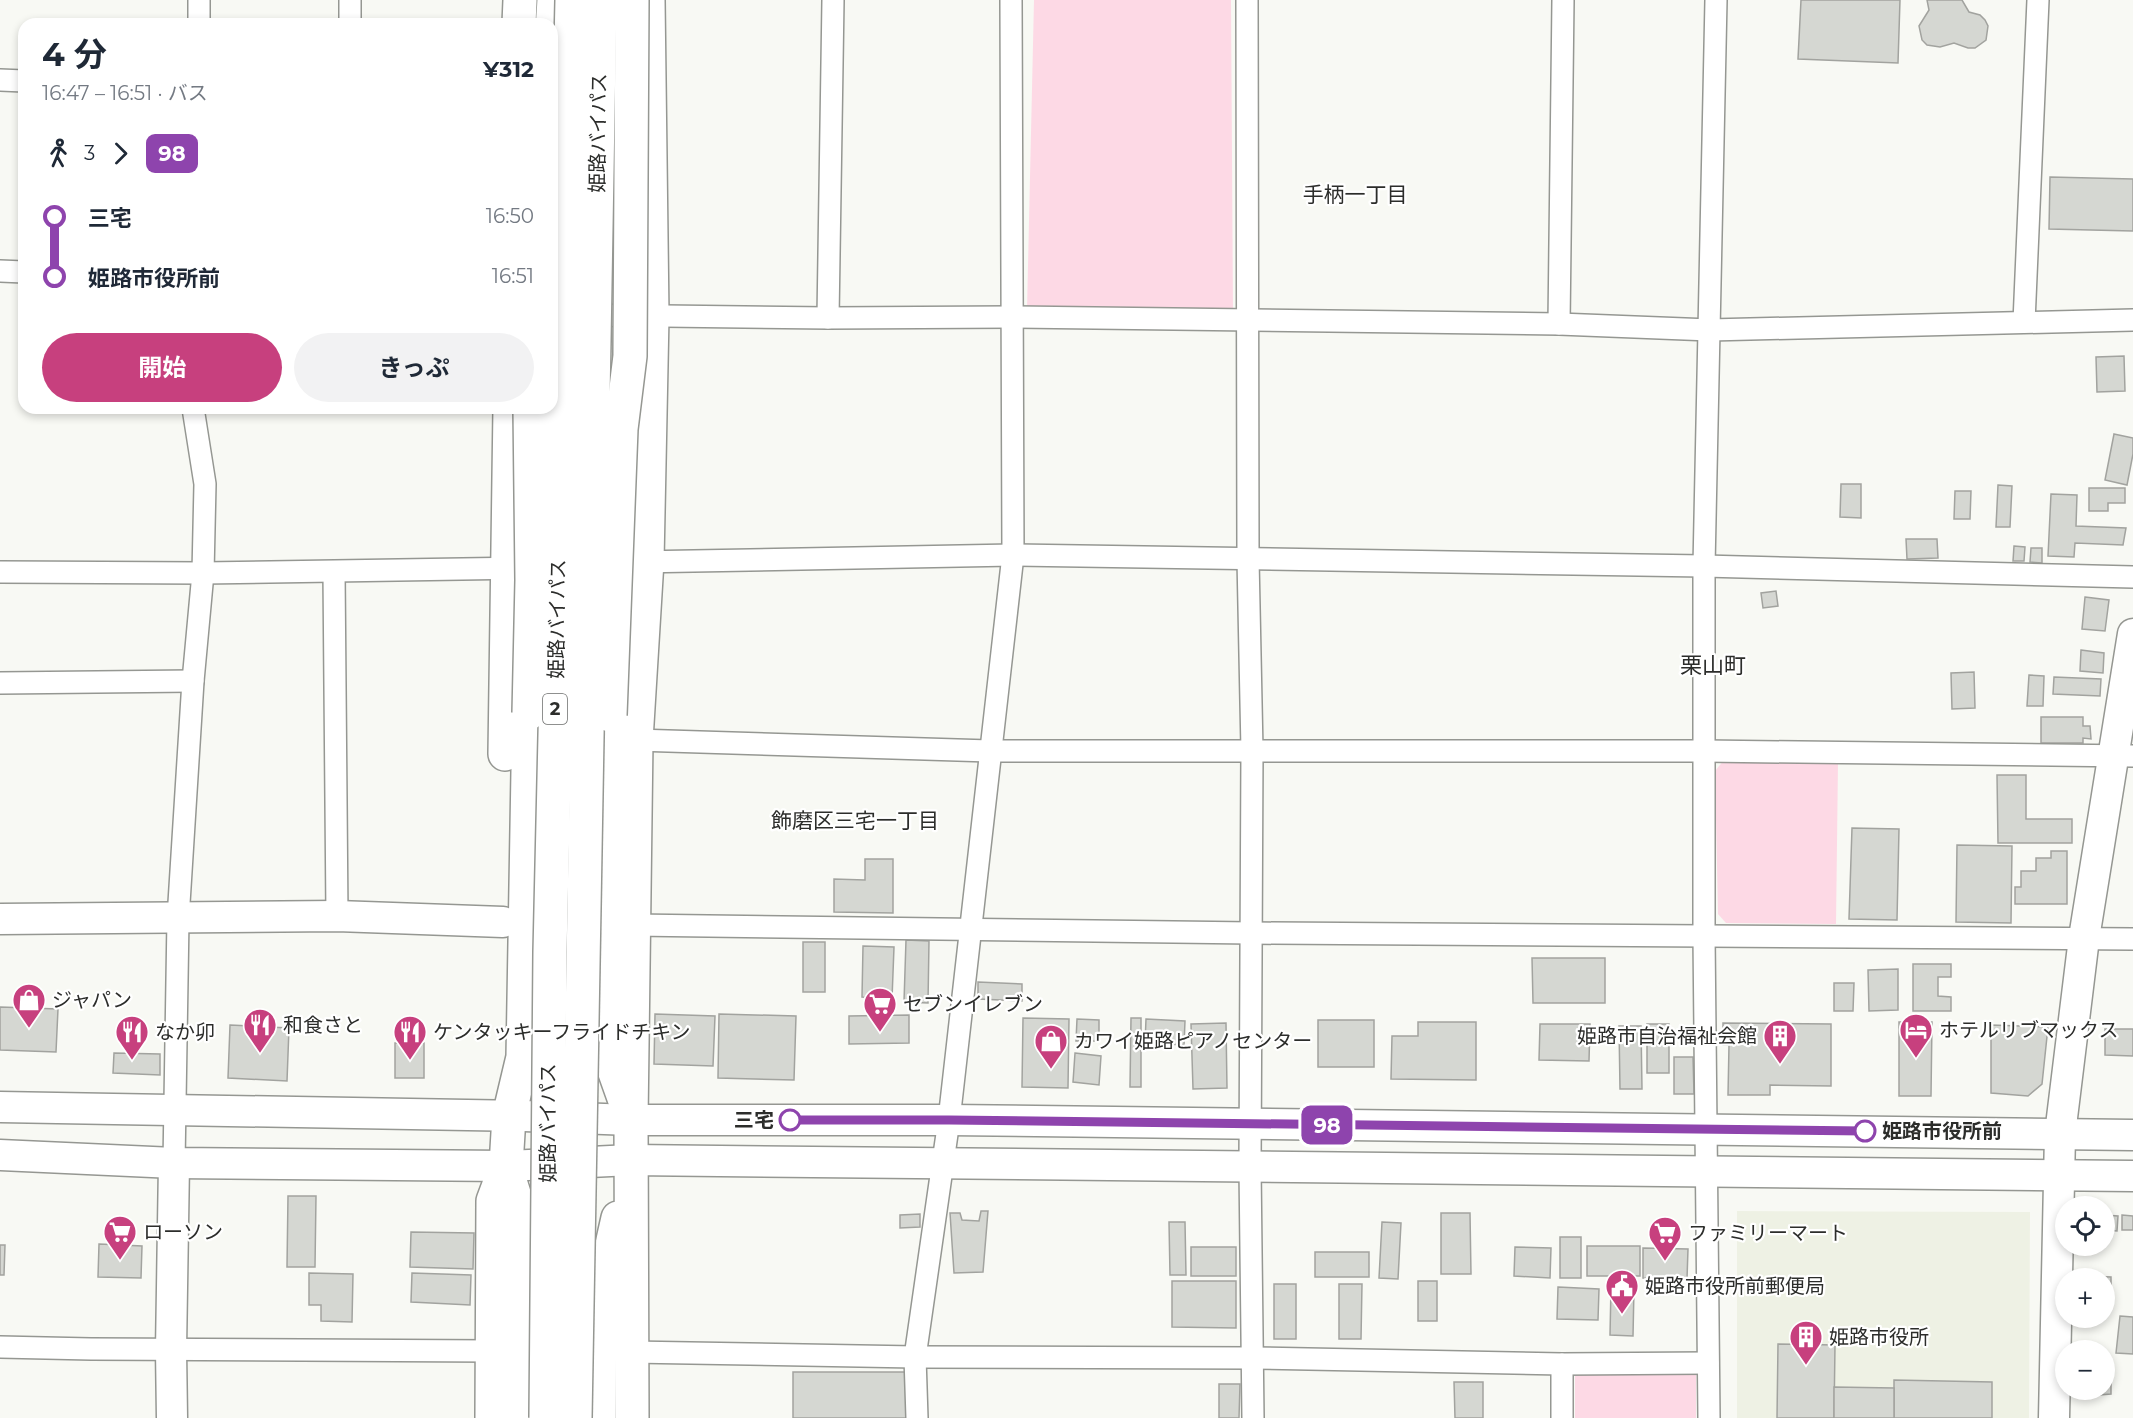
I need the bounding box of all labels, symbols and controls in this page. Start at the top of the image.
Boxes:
text: 4 分 [42,34,107,74]
text: ¥312 [483,56,534,83]
street label: 姫路バイパス [585,73,611,193]
text: 16:47 – 16:51 · バス [42,81,208,105]
icon: walk [42,137,75,170]
icon: forward [104,137,137,170]
text: 3 [84,141,95,165]
text: 98 [158,141,186,166]
district label: 手柄一丁目 [1303,182,1408,207]
text: 16:50 [486,204,534,228]
text: 三宅 [88,205,132,232]
text: 16:51 [492,264,534,288]
text: 姫路市役所前 [88,265,220,292]
button: 開始 [42,333,282,402]
button: きっぷ [294,333,534,402]
street label: 姫路バイパス [544,559,570,679]
district label: 栗山町 [1680,652,1746,679]
road number: 2 [543,694,567,724]
district label: 飾磨区三宅一丁目 [771,808,939,833]
shop icon: ジャパン [11,982,47,1029]
supermarket icon: セブンイレブン [862,986,898,1033]
place label: ジャパン [52,988,132,1012]
place label: セブンイレブン [903,992,1043,1016]
restaurant icon: 和食さと [242,1007,278,1054]
hotel icon: ホテルリブマックス [1898,1012,1934,1059]
place label: 和食さと [283,1013,363,1037]
restaurant icon: なか卯 [114,1014,150,1061]
restaurant icon: ケンタッキーフライドチキン [392,1014,428,1061]
building icon: 姫路市自治福祉会館 [1762,1018,1798,1065]
place label: ホテルリブマックス [1939,1018,2118,1042]
place label: なか卯 [155,1020,215,1044]
place label: ケンタッキーフライドチキン [433,1020,691,1044]
shop icon: カワイ姫路ピアノセンター [1033,1023,1069,1070]
place label: 姫路市自治福祉会館 [1577,1024,1757,1048]
place label: カワイ姫路ピアノセンター [1074,1029,1312,1053]
street label: 姫路バイパス [536,1063,560,1183]
line badge: 98 [1300,1106,1354,1144]
place label: 三宅 [734,1108,774,1132]
marker: 三宅 [779,1109,801,1131]
text: 98 [1313,1113,1341,1138]
place label: 姫路市役所前 [1882,1119,2002,1143]
marker: 姫路市役所前 [1854,1120,1876,1142]
map controls [2055,1196,2115,1400]
button: locate [2055,1196,2115,1256]
supermarket icon: ローソン [102,1214,138,1261]
supermarket icon: ファミリーマート [1647,1215,1683,1262]
place label: ローソン [143,1220,223,1244]
place label: ファミリーマート [1688,1221,1848,1245]
public building icon: 姫路市役所前郵便局 [1604,1268,1640,1315]
button: + [2055,1268,2115,1328]
place label: 姫路市役所前郵便局 [1645,1274,1825,1298]
building icon: 姫路市役所 [1788,1319,1824,1366]
place label: 姫路市役所 [1829,1325,1929,1349]
button: − [2055,1340,2115,1400]

